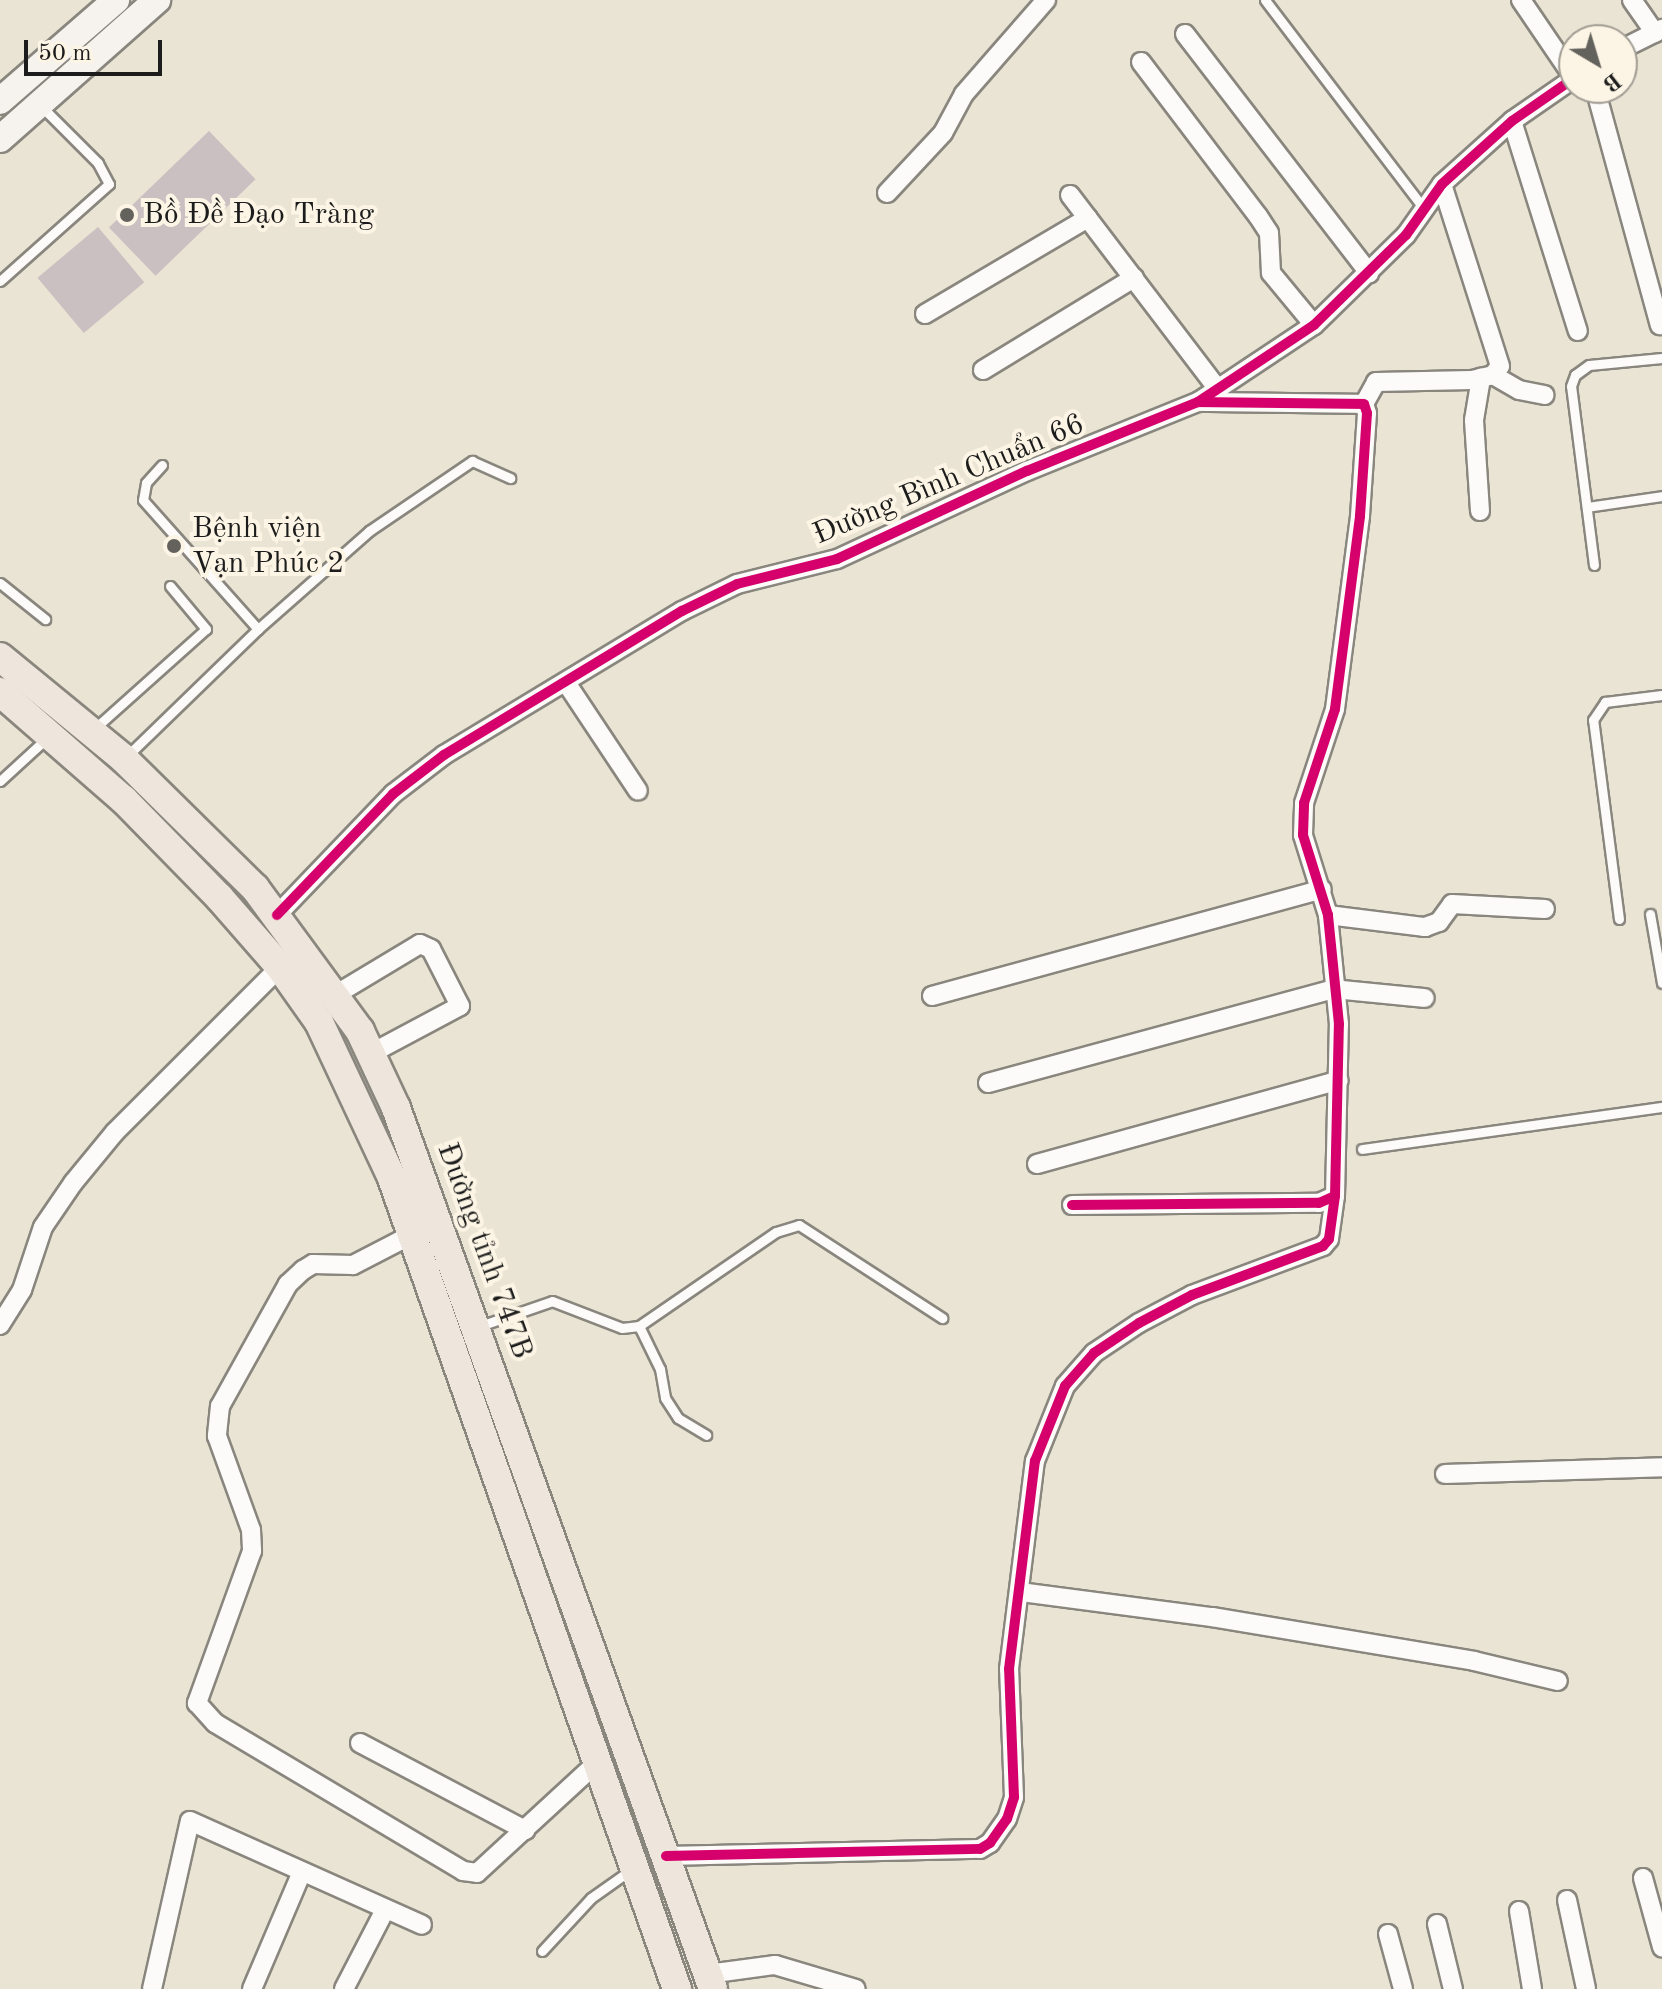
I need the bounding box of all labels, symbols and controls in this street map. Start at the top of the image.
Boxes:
scale bar [28,24,166,74]
north arrow [1558,24,1638,104]
text: 50 m [38,42,92,66]
text: B [1599,68,1624,95]
place label: Bồ Đề Đạo Tràng [143,197,374,233]
marker: Bồ Đề Đạo Tràng [118,206,136,224]
street label: Đường Bình Chuẩn 66 [808,407,1090,553]
place label: Bệnh viện Vạn Phúc 2 [192,511,345,582]
marker: Bệnh viện Vạn Phúc 2 [163,535,185,557]
street label: Đường tỉnh 747B [428,1138,540,1364]

